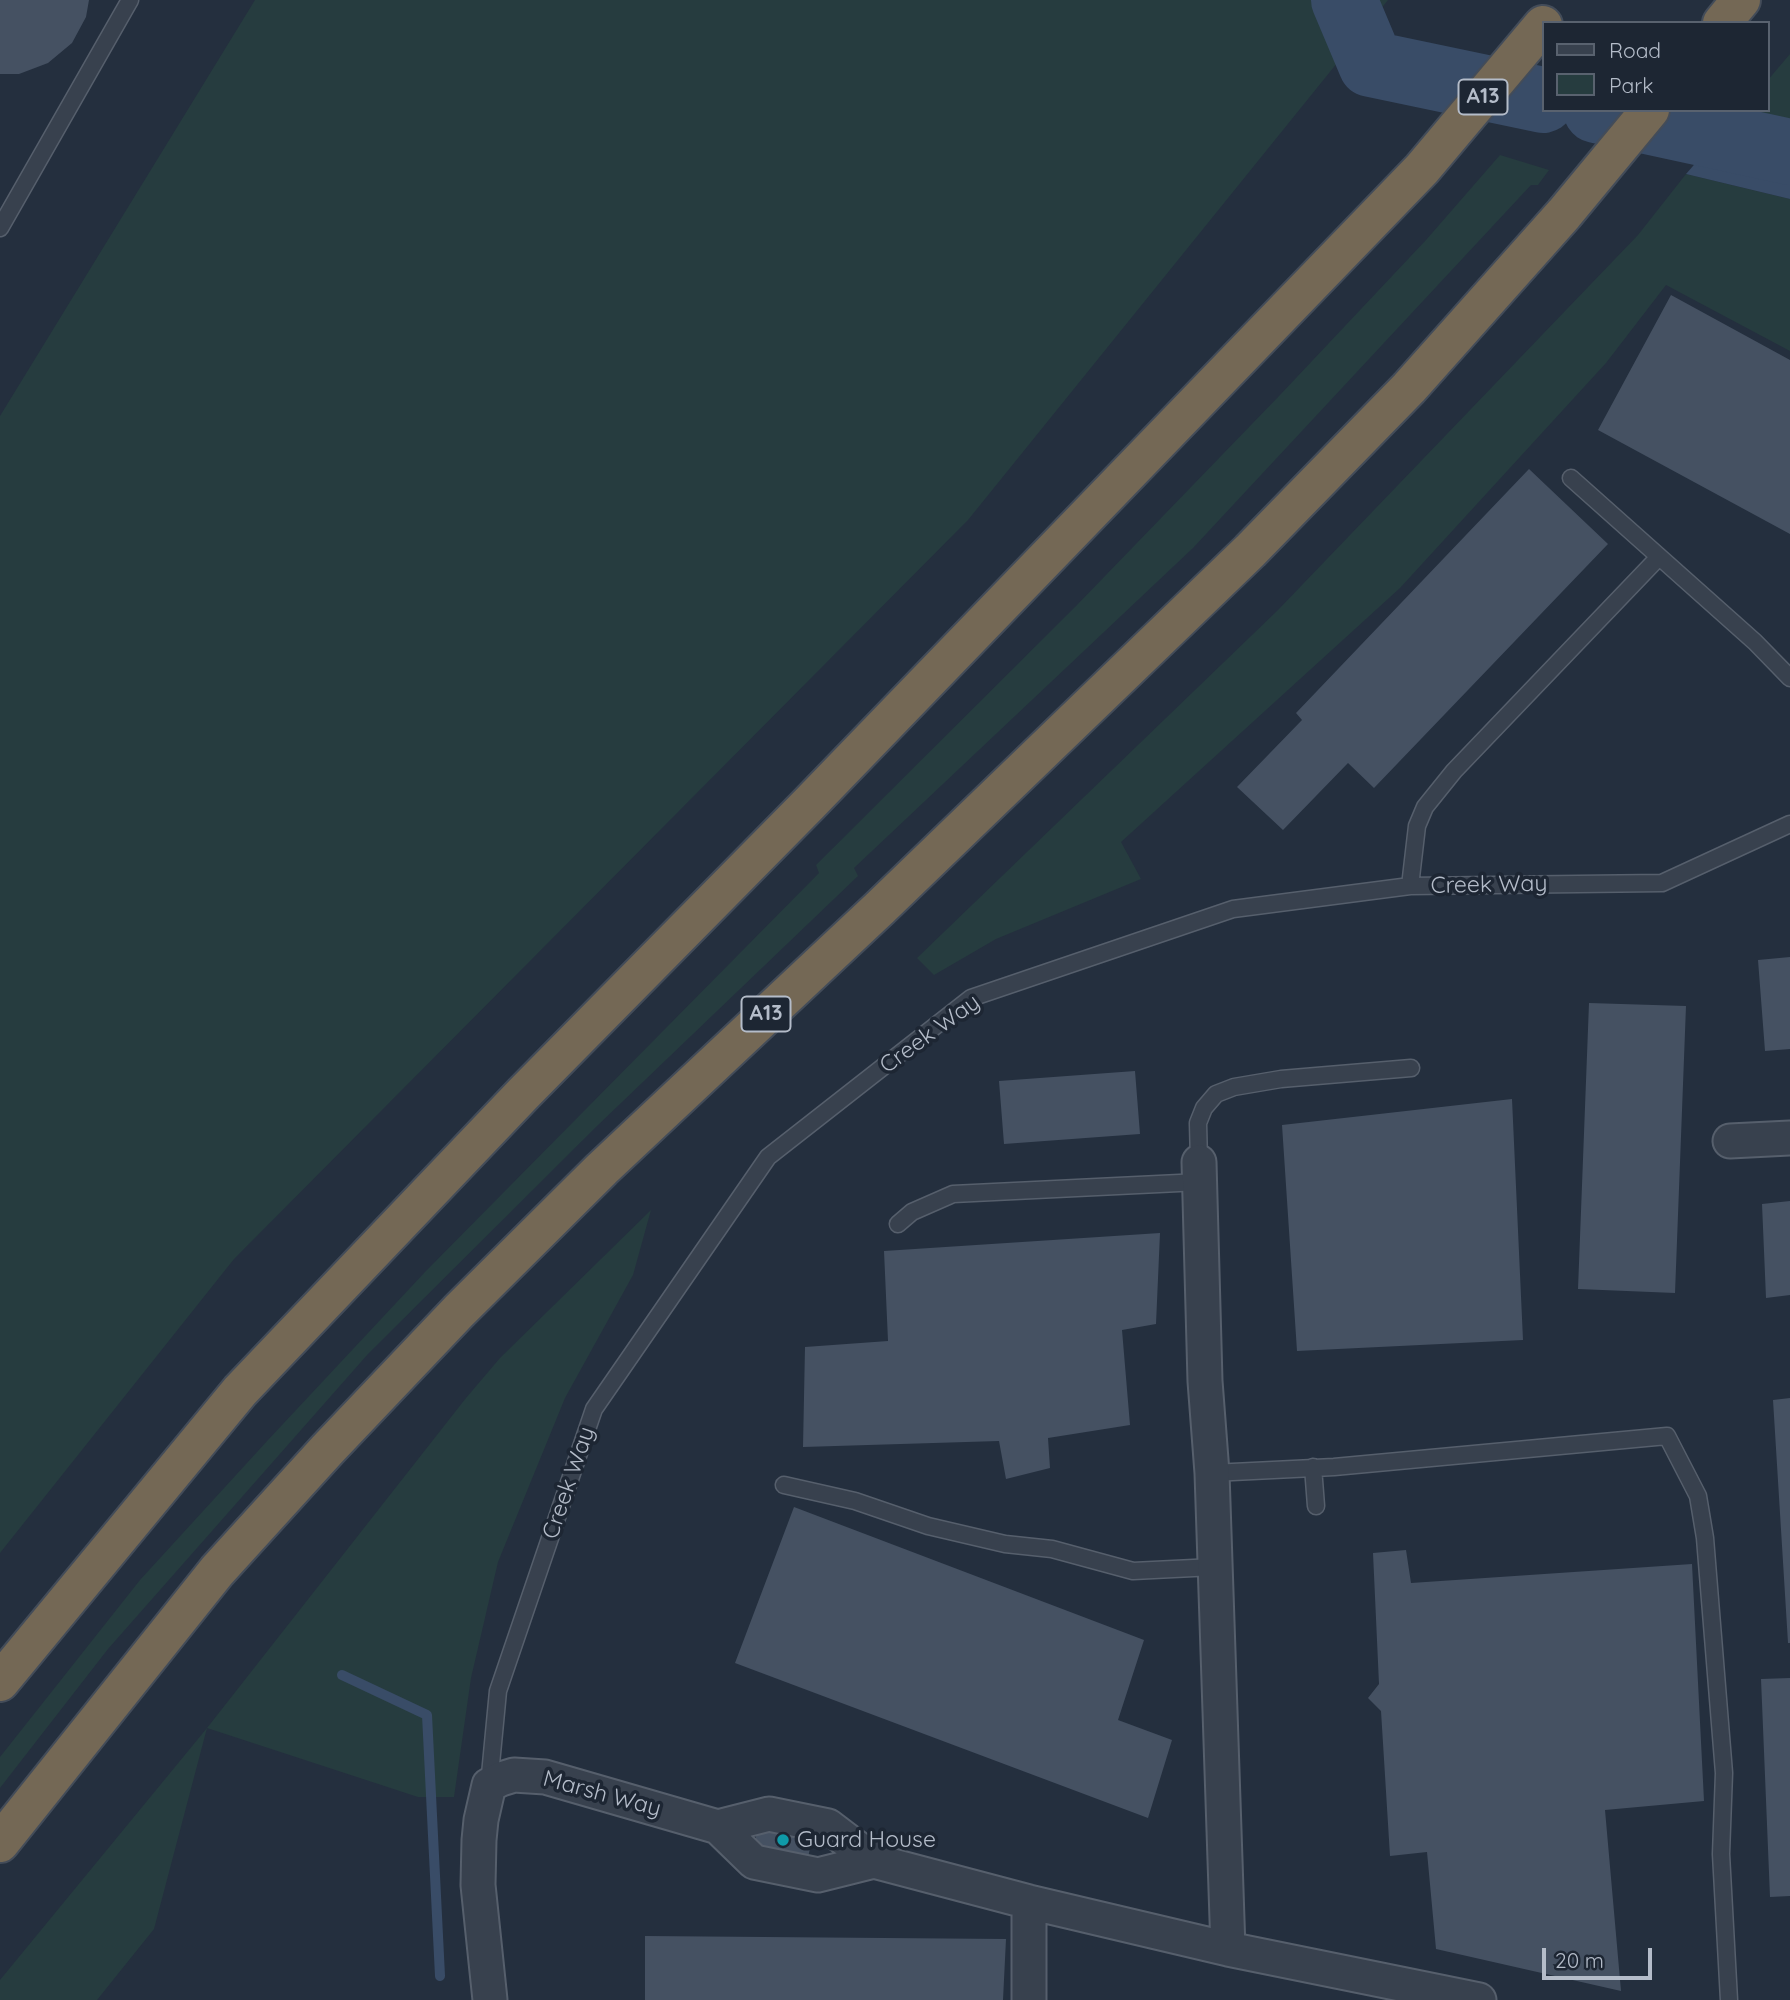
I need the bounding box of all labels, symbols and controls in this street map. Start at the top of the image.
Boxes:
legend [1542,21,1769,112]
text: Road [1609,37,1661,63]
text: Park [1609,72,1653,98]
road number: A13 [1458,80,1508,114]
street label: Creek Way [1430,870,1548,900]
street label: Creek Way [875,988,985,1080]
road number: A13 [742,996,790,1032]
street label: Creek Way [537,1423,601,1543]
street label: Marsh Way [540,1765,664,1823]
place label: Guard House [797,1826,936,1854]
marker: Guard House [775,1832,791,1848]
scale bar [1545,1934,1655,1978]
text: 20 m [1555,1947,1604,1973]

